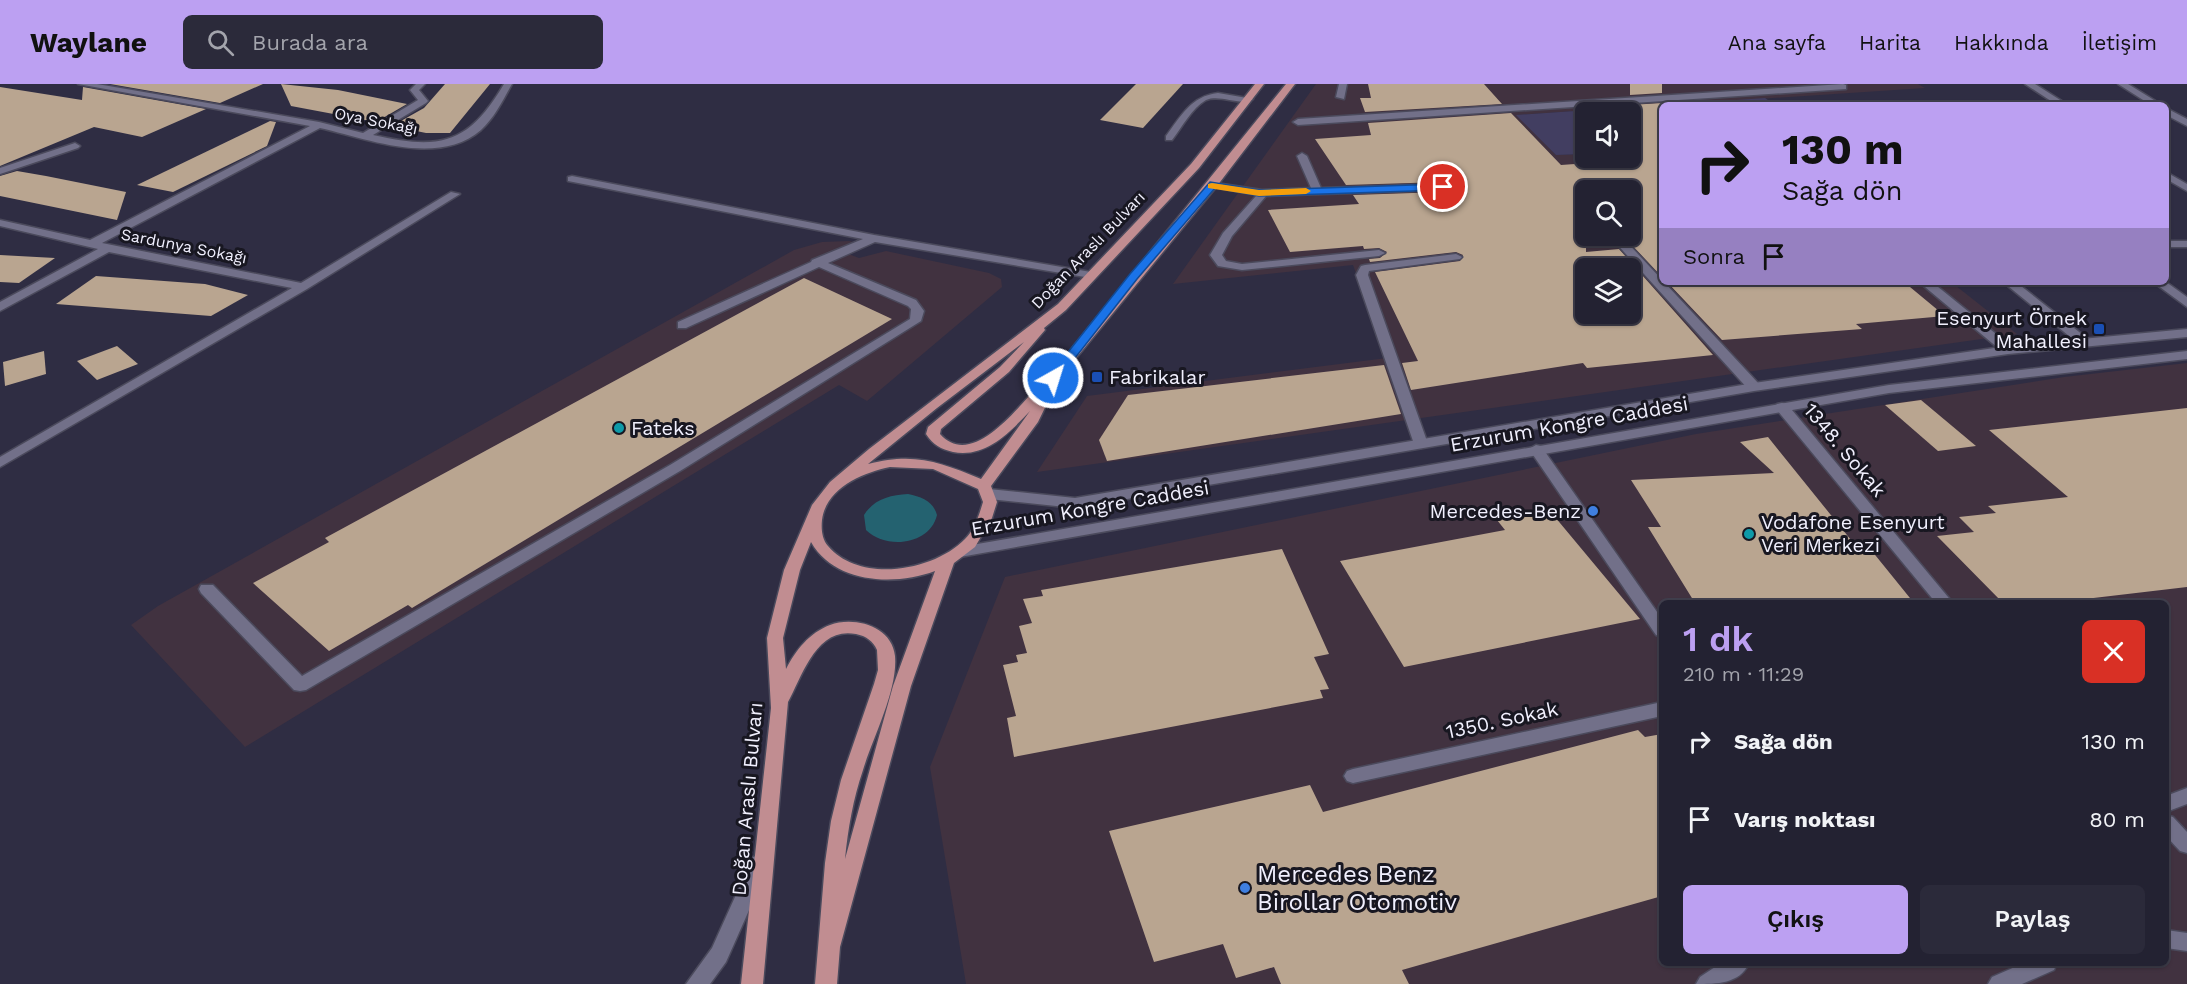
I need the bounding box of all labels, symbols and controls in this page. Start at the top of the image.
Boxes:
search box [183,15,603,69]
text: Waylane [30,26,147,59]
icon: search [204,26,237,59]
text: Burada ara [252,30,368,55]
text: Ana sayfa [1728,30,1826,55]
text: Harita [1859,30,1921,55]
text: Hakkında [1954,30,2049,55]
text: İletişim [2082,30,2157,55]
map controls [1575,102,1641,324]
button: sound [1575,102,1641,168]
street label: Oya Sokağı [333,104,419,138]
text: 130 m [1782,125,1904,174]
icon: right [1683,126,1761,204]
pin [1417,161,1468,212]
icon: arrive [1426,170,1459,203]
text: Sağa dön [1782,175,1902,207]
button: search [1575,180,1641,246]
street label: Doğan Araslı Bulvarı [1027,188,1149,312]
street label: Sardunya Sokağı [119,224,249,268]
icon: arrive [1757,240,1790,273]
text: Sonra [1683,244,1745,269]
button: layers [1575,258,1641,324]
place label: Esenyurt Örnek Mahallesi [1936,306,2087,353]
marker: Esenyurt Örnek Mahallesi [2092,322,2106,336]
position arrow [1021,346,1085,410]
place label: Fabrikalar [1109,365,1206,389]
marker: Fabrikalar [1090,370,1104,384]
street label: Erzurum Kongre Caddesi [1448,391,1690,457]
street label: 1348. Sokak [1799,398,1891,502]
place label: Fateks [631,416,695,440]
marker: Fateks [612,421,626,435]
street label: Erzurum Kongre Caddesi [969,475,1211,541]
place label: Mercedes-Benz [1429,499,1581,523]
marker: Mercedes-Benz [1586,504,1600,518]
place label: Vodafone Esenyurt Veri Merkezi [1761,510,1945,557]
marker: Vodafone Esenyurt Veri Merkezi [1742,527,1756,541]
text: 1 dk [1683,618,1753,660]
button: close [2082,620,2145,683]
text: 210 m · 11:29 [1683,662,1804,686]
street label: 1350. Sokak [1444,696,1560,744]
street label: Doğan Araslı Bulvarı [727,701,767,897]
icon: right [1683,725,1716,758]
text: Sağa dön [1734,729,1833,754]
text: 130 m [2081,729,2145,754]
icon: arrive [1683,803,1716,836]
text: Varış noktası [1734,807,1876,832]
text: 80 m [2089,807,2145,832]
place label: Mercedes Benz Birollar Otomotiv [1257,860,1457,916]
marker: Mercedes Benz Birollar Otomotiv [1238,881,1252,895]
button: Çıkış [1683,885,1908,954]
button: Paylaş [1920,885,2145,954]

